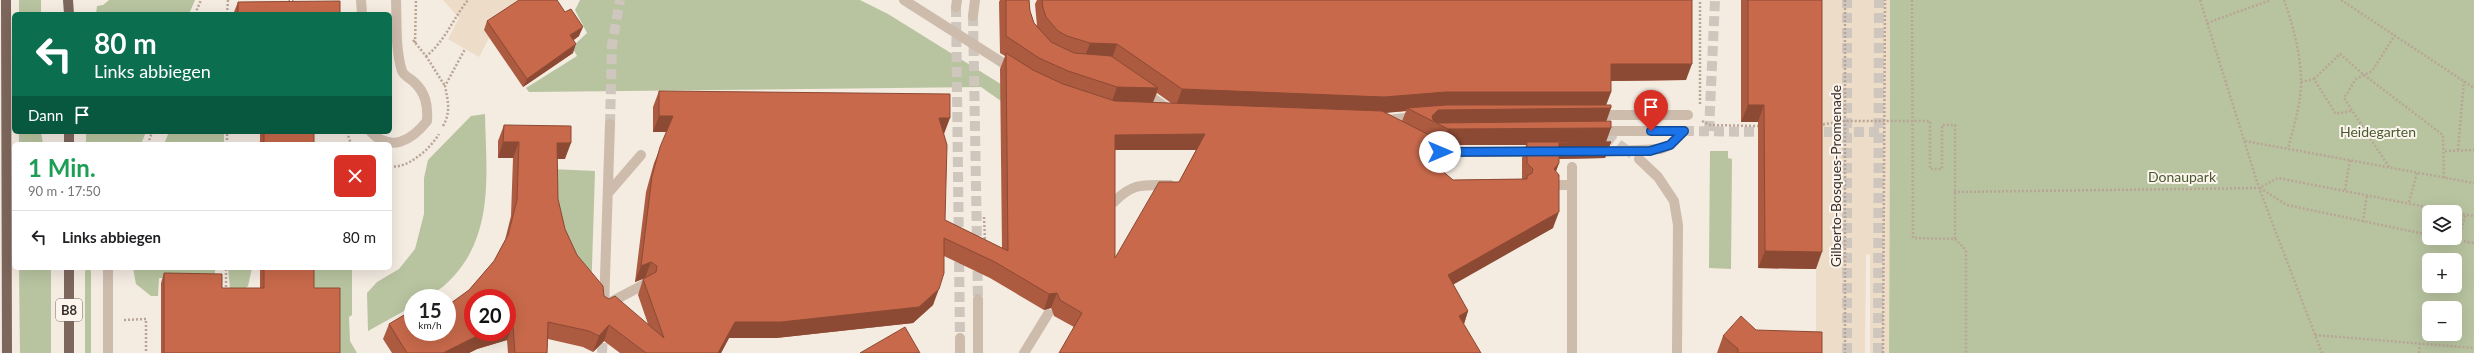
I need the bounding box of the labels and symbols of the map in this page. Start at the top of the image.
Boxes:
street label: Gilberto-Bosques-Promenade [1827,85,1844,267]
pin [1634,90,1668,131]
park label: Heidegarten [2340,123,2416,140]
position arrow [1419,131,1461,173]
park label: Donaupark [2148,168,2217,185]
speed limit sign: 20 [464,289,516,341]
road number: B8 [56,299,82,321]

